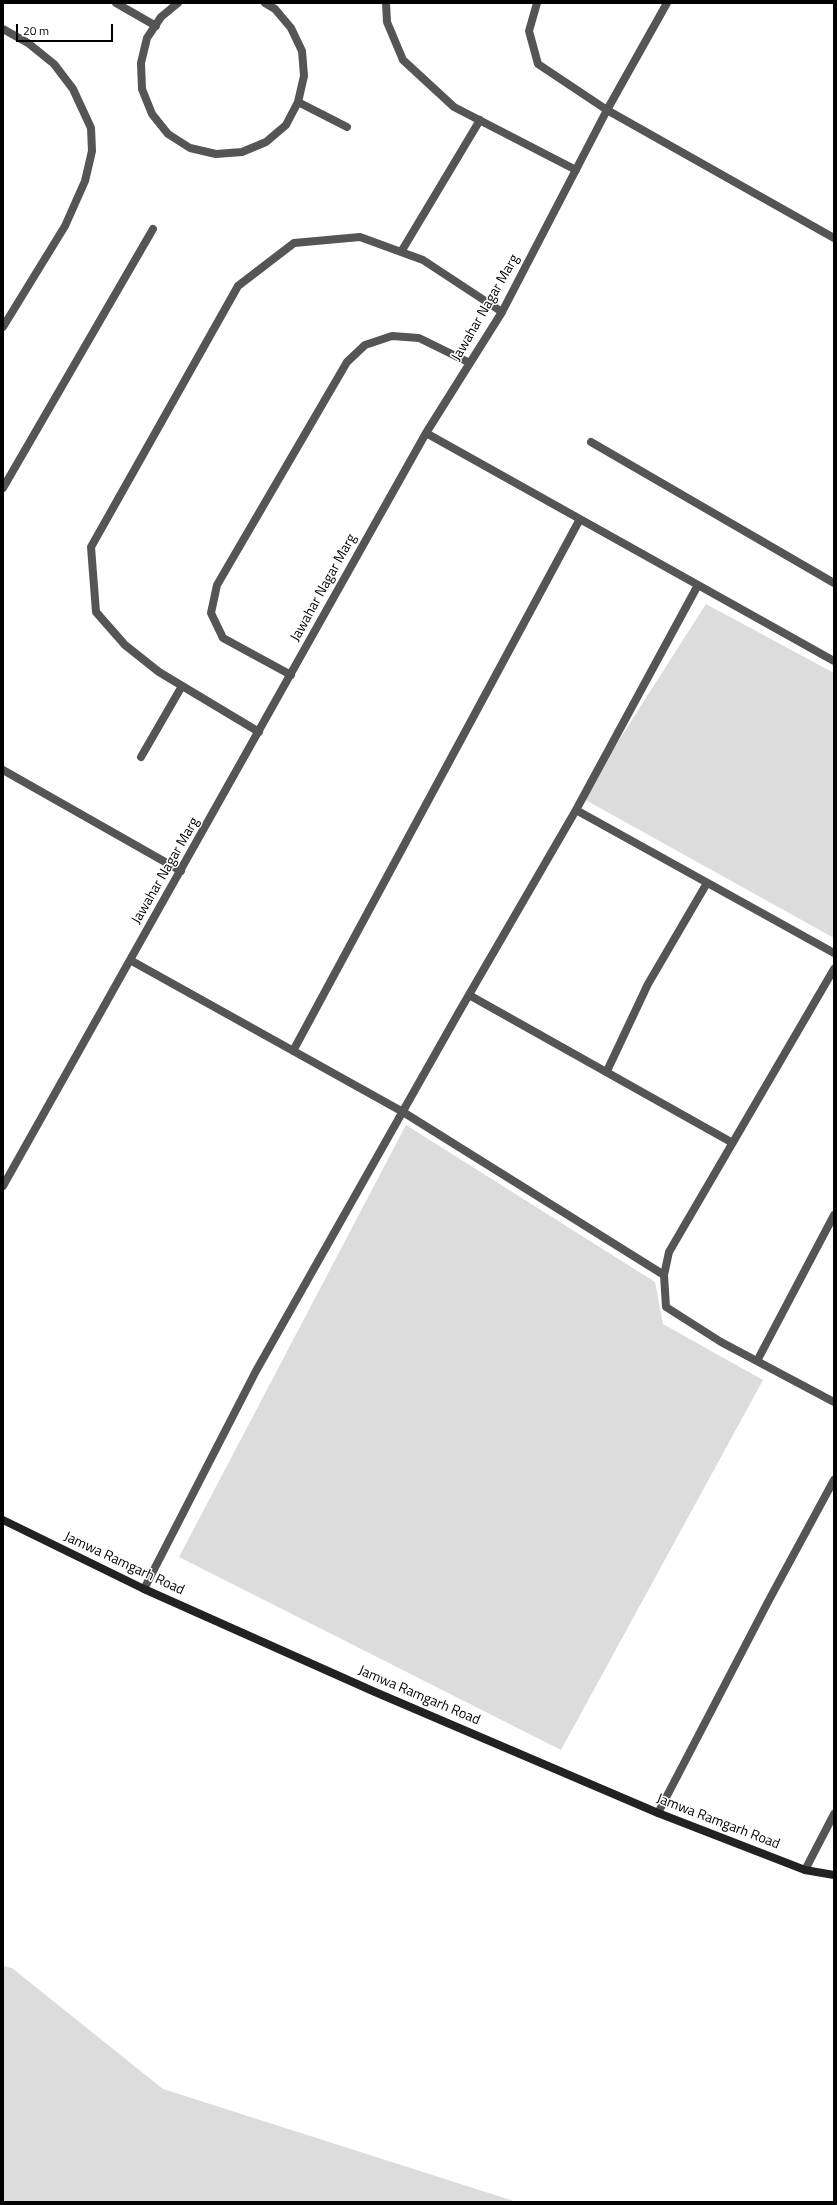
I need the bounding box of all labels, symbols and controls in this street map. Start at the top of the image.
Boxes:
scale bar [18,16,115,42]
text: 20 m [23,21,49,40]
street label: Jawahar Nagar Marg [449,252,523,364]
street label: Jawahar Nagar Marg [287,531,361,645]
street label: Jawahar Nagar Marg [129,815,203,927]
street label: Jamwa Ramgarh Road [61,1529,187,1599]
street label: Jamwa Ramgarh Road [356,1663,482,1729]
street label: Jamwa Ramgarh Road [654,1791,782,1853]

